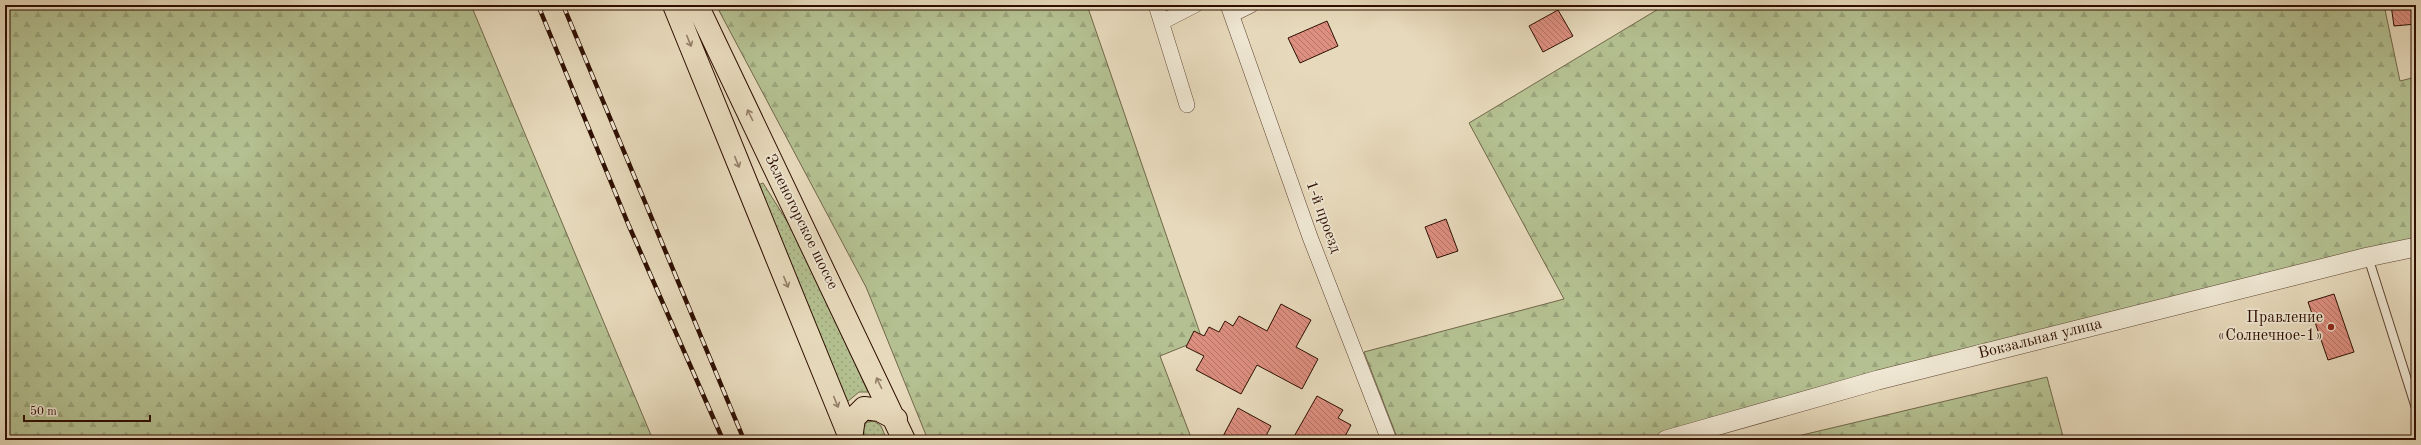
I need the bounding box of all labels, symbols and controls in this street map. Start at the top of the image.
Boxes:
one-way arrow [685,35,693,47]
one-way arrow [746,109,753,121]
street label: Зеленогорское шоссе [761,152,841,292]
one-way arrow [734,155,742,167]
street label: 1-й проезд [1303,179,1343,255]
one-way arrow [783,275,791,287]
place label: Правление «Солнечное-1» [2218,310,2323,344]
street label: Вокзальная улица [1976,316,2104,362]
marker: Правление «Солнечное-1» [2326,322,2336,332]
one-way arrow [875,378,882,390]
one-way arrow [832,396,840,408]
scale bar [24,397,150,423]
text: 50 m [30,405,57,418]

